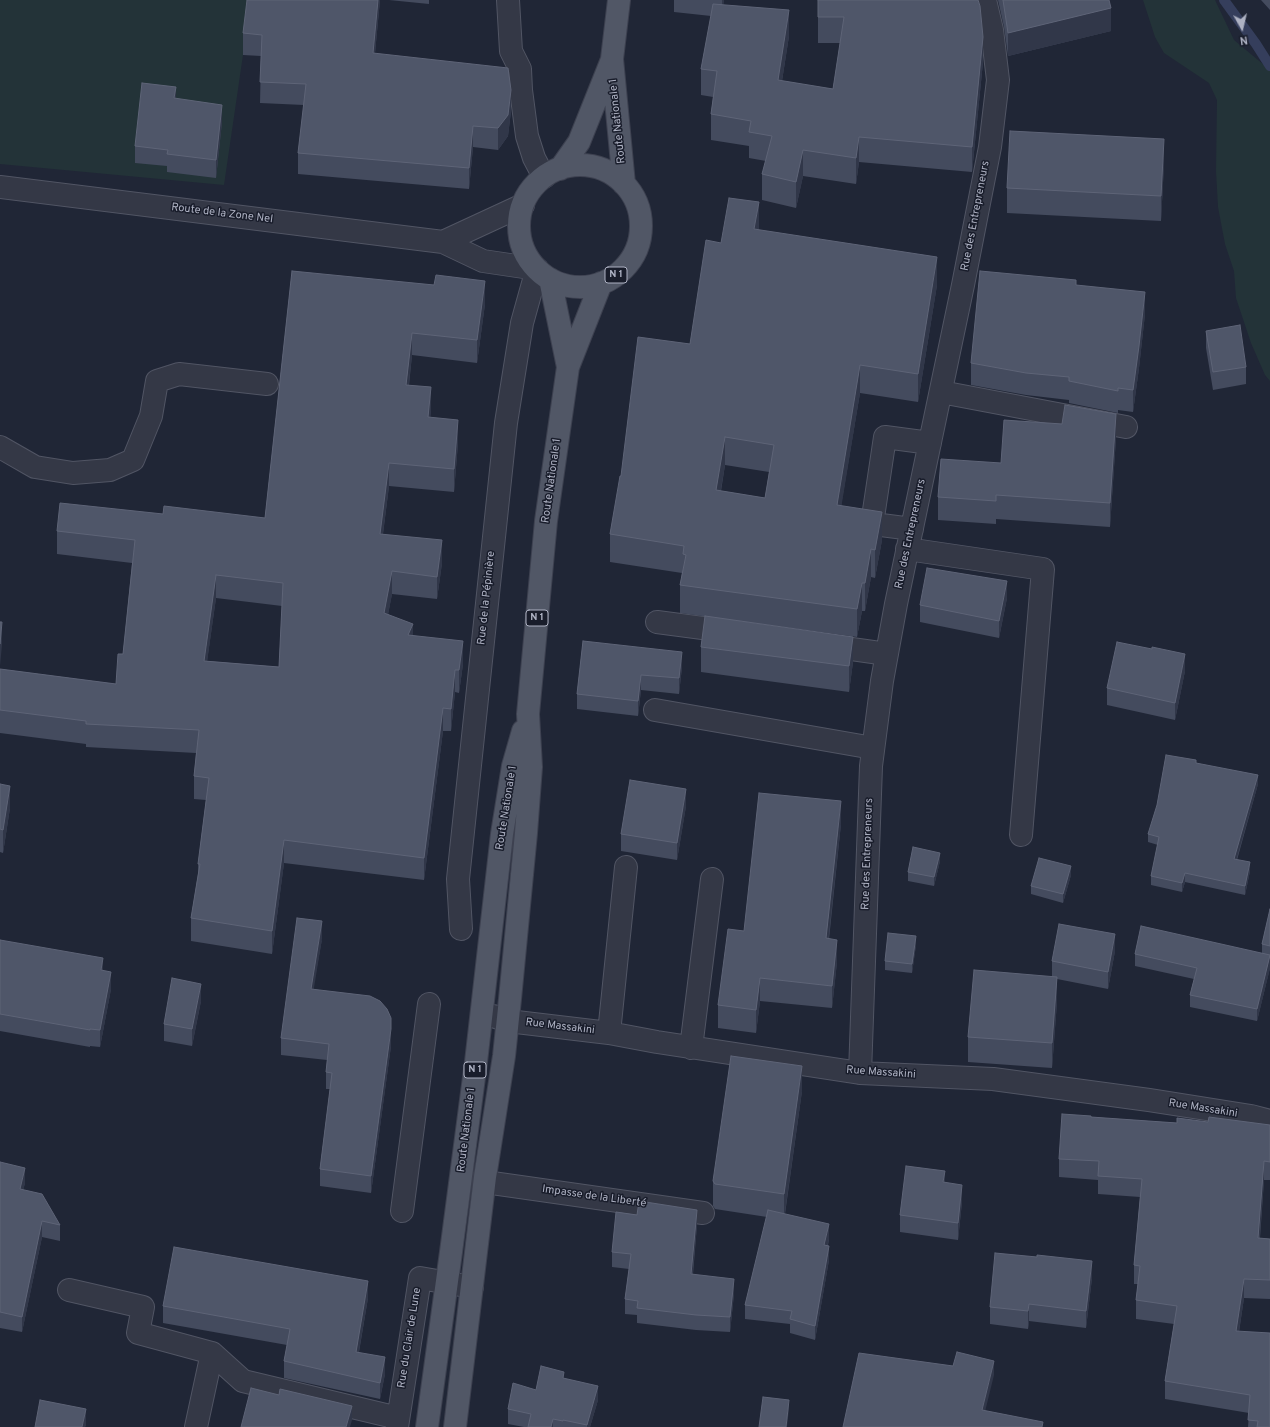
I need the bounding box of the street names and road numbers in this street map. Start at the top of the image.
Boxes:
street label: Route Nationale 1 [607,78,629,164]
street label: Rue des Entrepreneurs [959,160,993,272]
street label: Route de la Zone Nel [170,201,274,227]
road number: N 1 [605,267,627,283]
street label: Route Nationale 1 [540,438,564,524]
street label: Rue des Entrepreneurs [893,478,929,590]
street label: Rue de la Pépinière [476,550,498,646]
road number: N 1 [526,610,548,626]
street label: Route Nationale 1 [494,765,520,851]
street label: Rue des Entrepreneurs [859,798,877,910]
street label: Rue Massakini [525,1016,595,1038]
road number: N 1 [464,1062,486,1078]
street label: Rue Massakini [846,1064,916,1082]
street label: Route Nationale 1 [455,1087,479,1173]
street label: Rue Massakini [1168,1097,1238,1121]
street label: Impasse de la Liberté [541,1183,647,1211]
street label: Rue du Clair de Lune [396,1287,424,1389]

